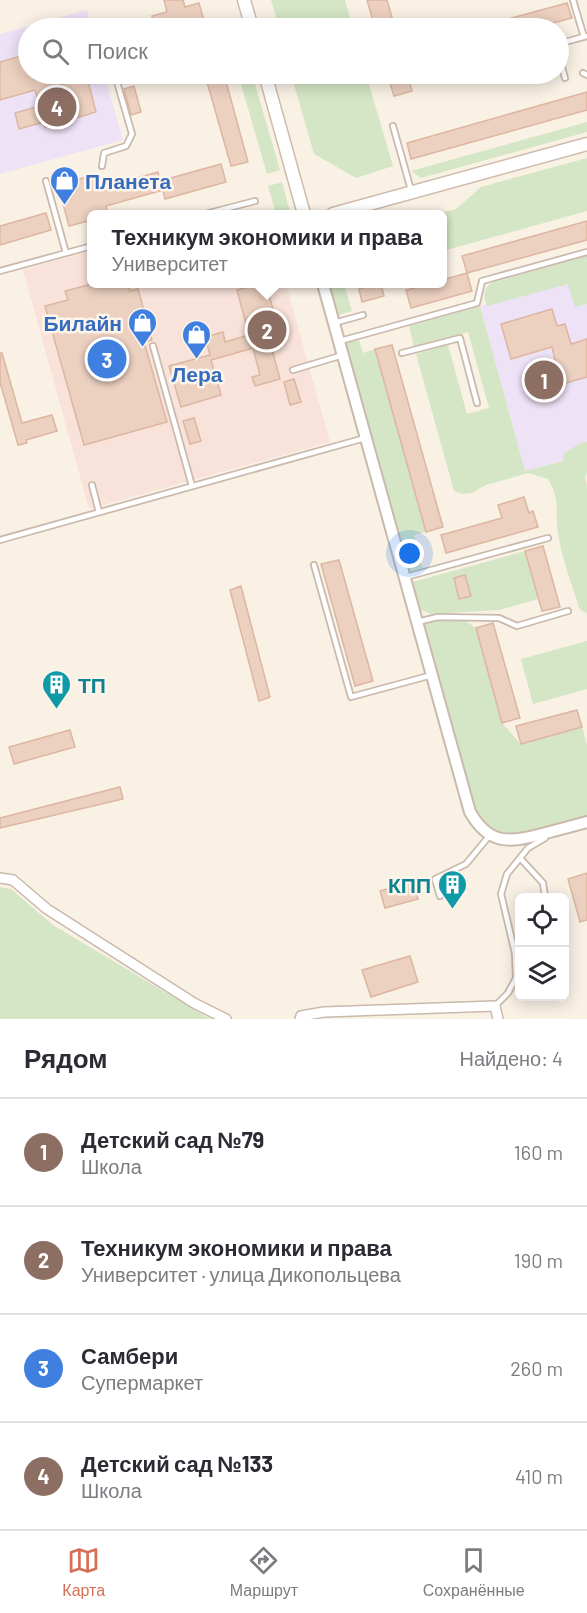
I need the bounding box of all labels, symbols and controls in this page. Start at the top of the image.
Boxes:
search box [18,18,569,84]
icon: search [39,35,72,68]
text: Поиск [87,37,148,63]
pin: 4 [38,84,76,130]
shop icon: Планета [48,164,80,206]
place label: Планета [85,168,171,193]
popup [87,210,447,288]
text: Техникум экономики и права [112,223,422,249]
text: Университет [112,251,228,275]
shop icon: Билайн [127,306,159,348]
pin: 2 [248,308,286,352]
place label: Билайн [43,310,122,335]
shop icon: Лера [181,318,213,360]
pin: 3 [88,336,126,382]
pin: 1 [524,358,564,403]
place label: Лера [172,361,223,386]
your location [395,539,424,568]
building icon: ТП [41,668,73,710]
place label: ТП [78,672,106,697]
building icon: КПП [436,868,468,910]
place label: КПП [388,872,431,897]
map controls [515,893,569,1001]
button: locate [515,893,569,947]
button: layers [515,947,569,1001]
text: Рядом [24,1042,107,1073]
text: Найдено: 4 [460,1046,563,1070]
text: Детский сад №79 [81,1126,264,1152]
text: 1 [40,1140,47,1164]
text: 160 m [514,1140,563,1164]
text: Школа [81,1154,142,1178]
text: Техникум экономики и права [81,1234,392,1260]
text: 2 [38,1248,49,1272]
text: 190 m [514,1248,563,1272]
text: Университет · улица Дикопольцева [81,1262,401,1286]
text: Самбери [81,1342,178,1368]
text: 3 [38,1356,49,1380]
text: 260 m [510,1356,563,1380]
text: Супермаркет [81,1370,203,1394]
text: Детский сад №133 [81,1450,273,1476]
text: 4 [37,1464,50,1488]
text: 410 m [515,1464,563,1488]
text: Школа [81,1478,142,1502]
tab: Карта [62,1544,105,1600]
tab: Маршрут [230,1544,298,1600]
tab: Сохранённые [423,1544,525,1600]

